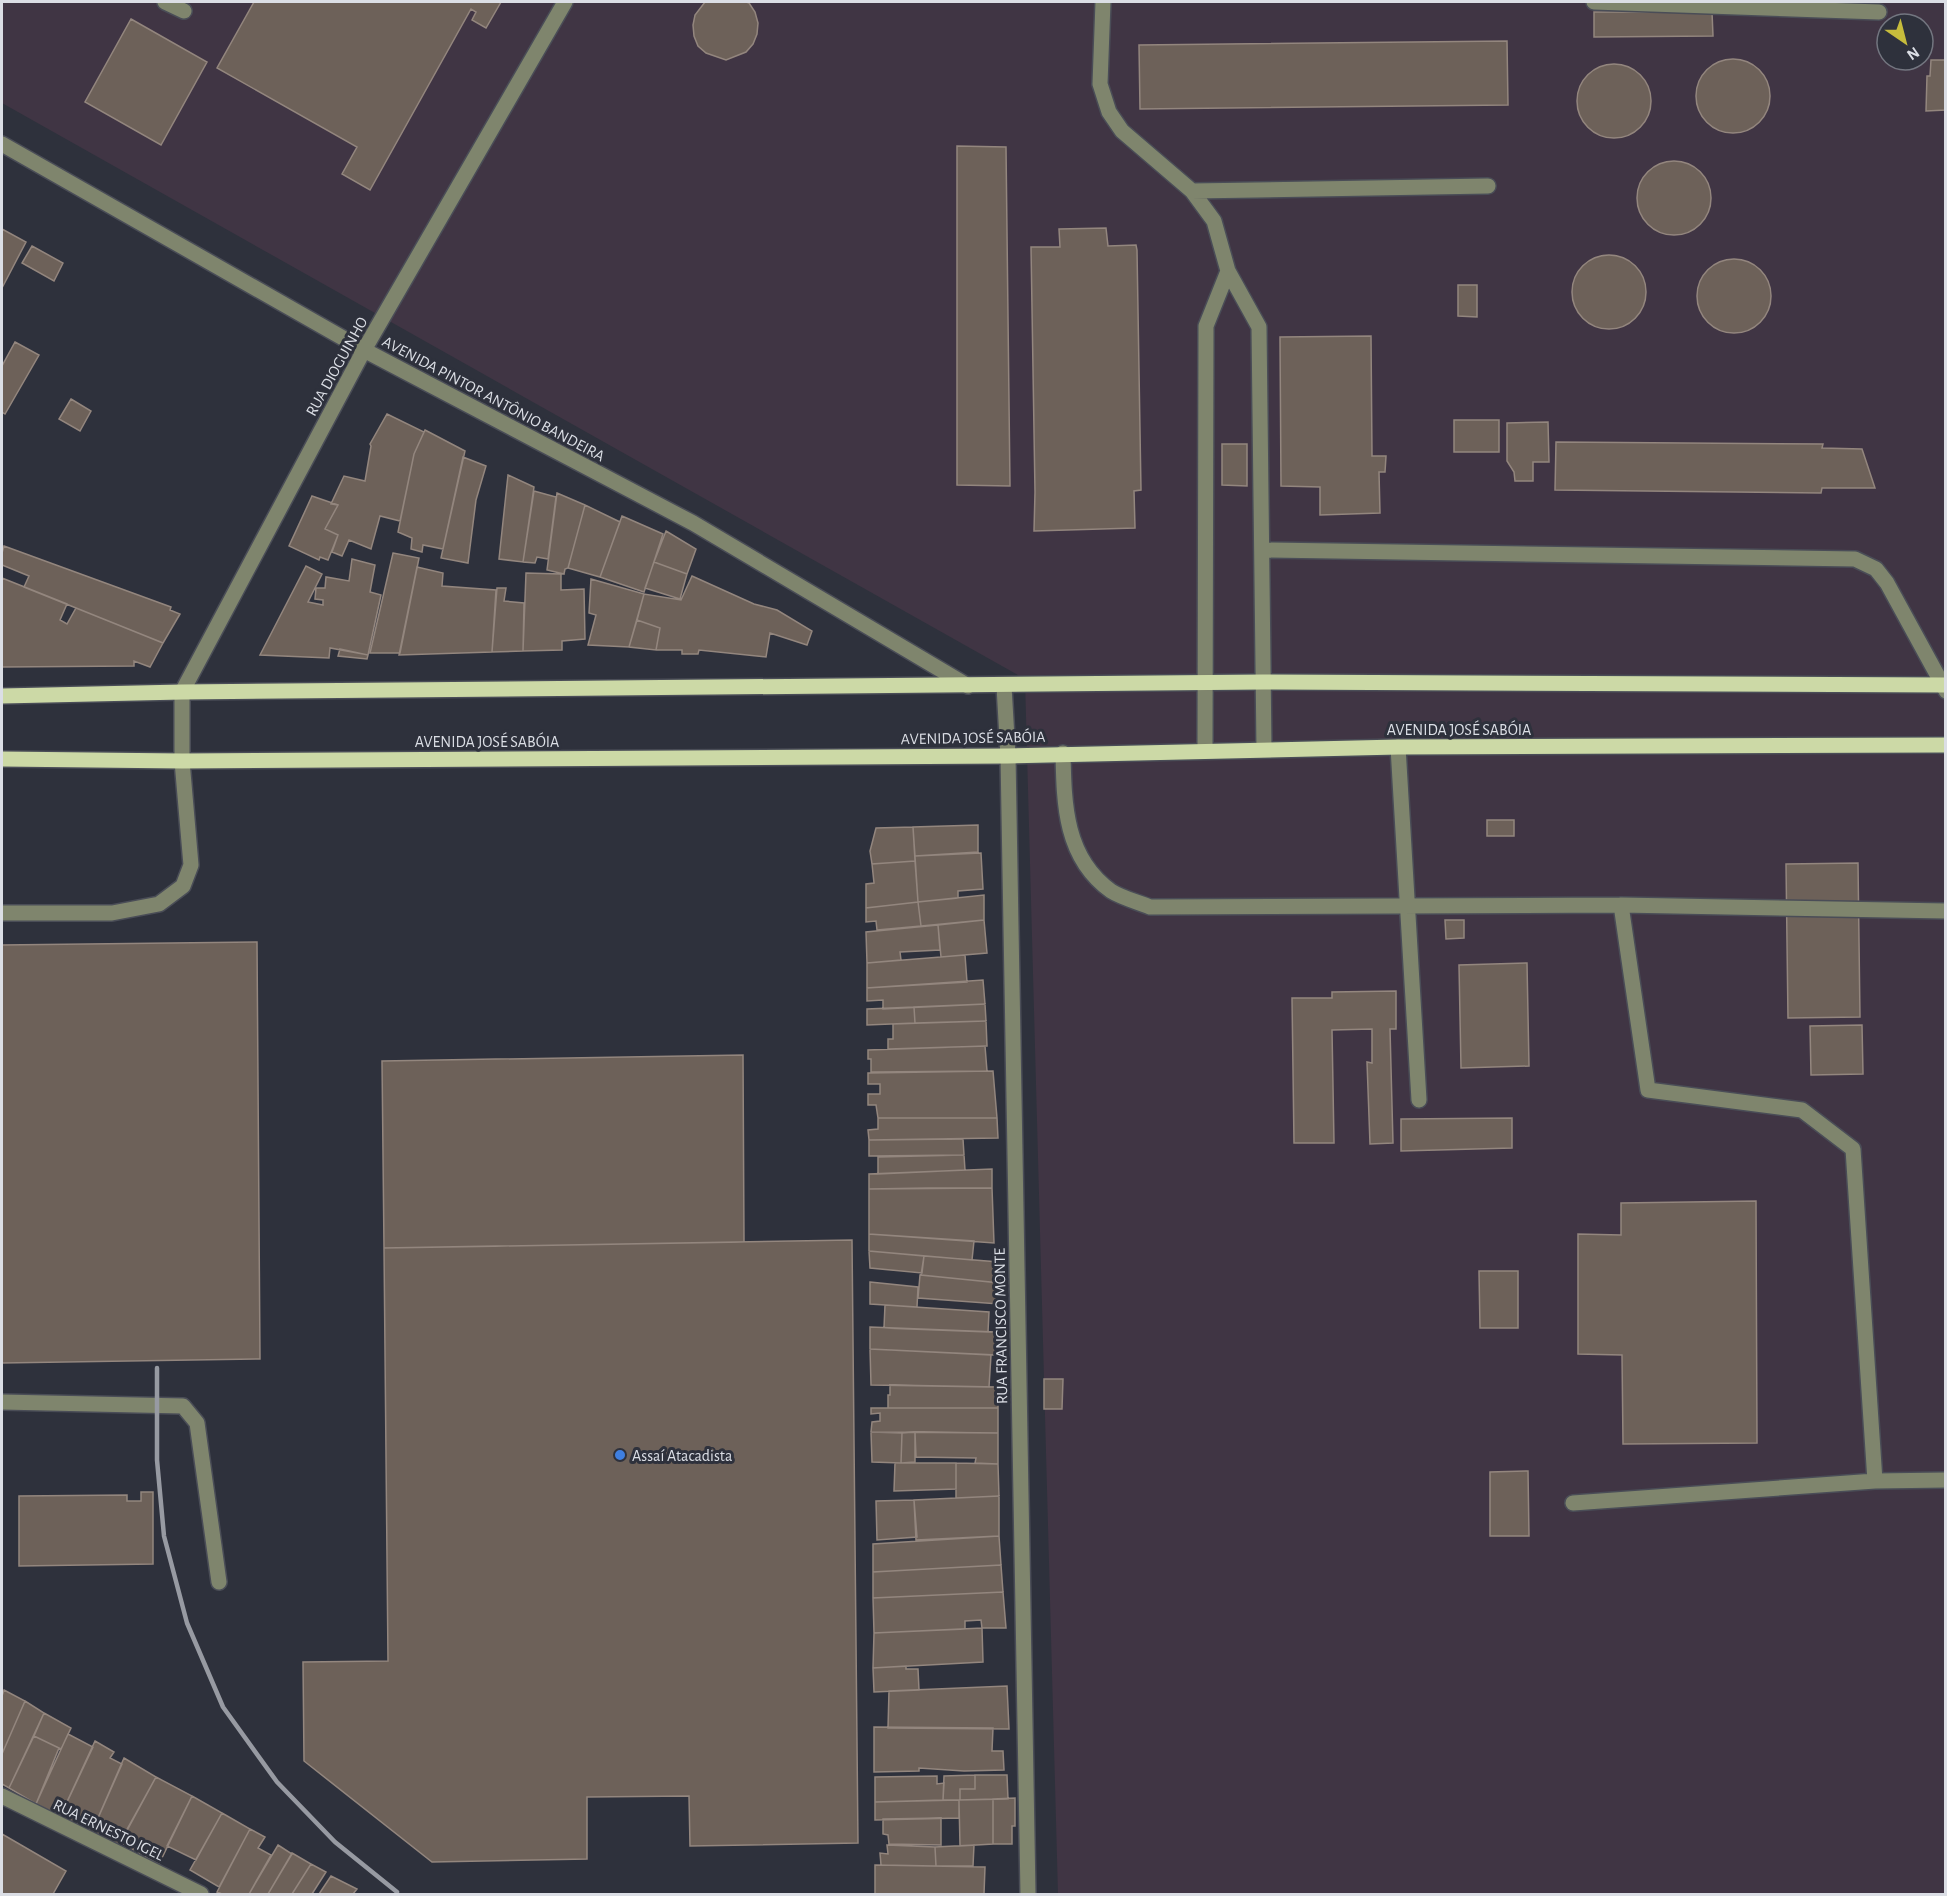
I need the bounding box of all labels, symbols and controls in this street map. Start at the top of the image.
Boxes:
north arrow [1875,12,1935,72]
text: N [1904,44,1922,63]
street label: RUA DIOGUINHO [303,314,371,419]
street label: AVENIDA PINTOR ANTÔNIO BANDEIRA [380,332,608,464]
street label: AVENIDA JOSÉ SABÓIA [1387,720,1531,738]
street label: AVENIDA JOSÉ SABÓIA [901,727,1045,747]
street label: AVENIDA JOSÉ SABÓIA [415,732,559,750]
street label: RUA FRANCISCO MONTE [992,1247,1010,1404]
marker: Assaí Atacadista [613,1448,627,1462]
place label: Assaí Atacadista [632,1448,732,1464]
street label: RUA ERNESTO IGEL [51,1796,167,1864]

